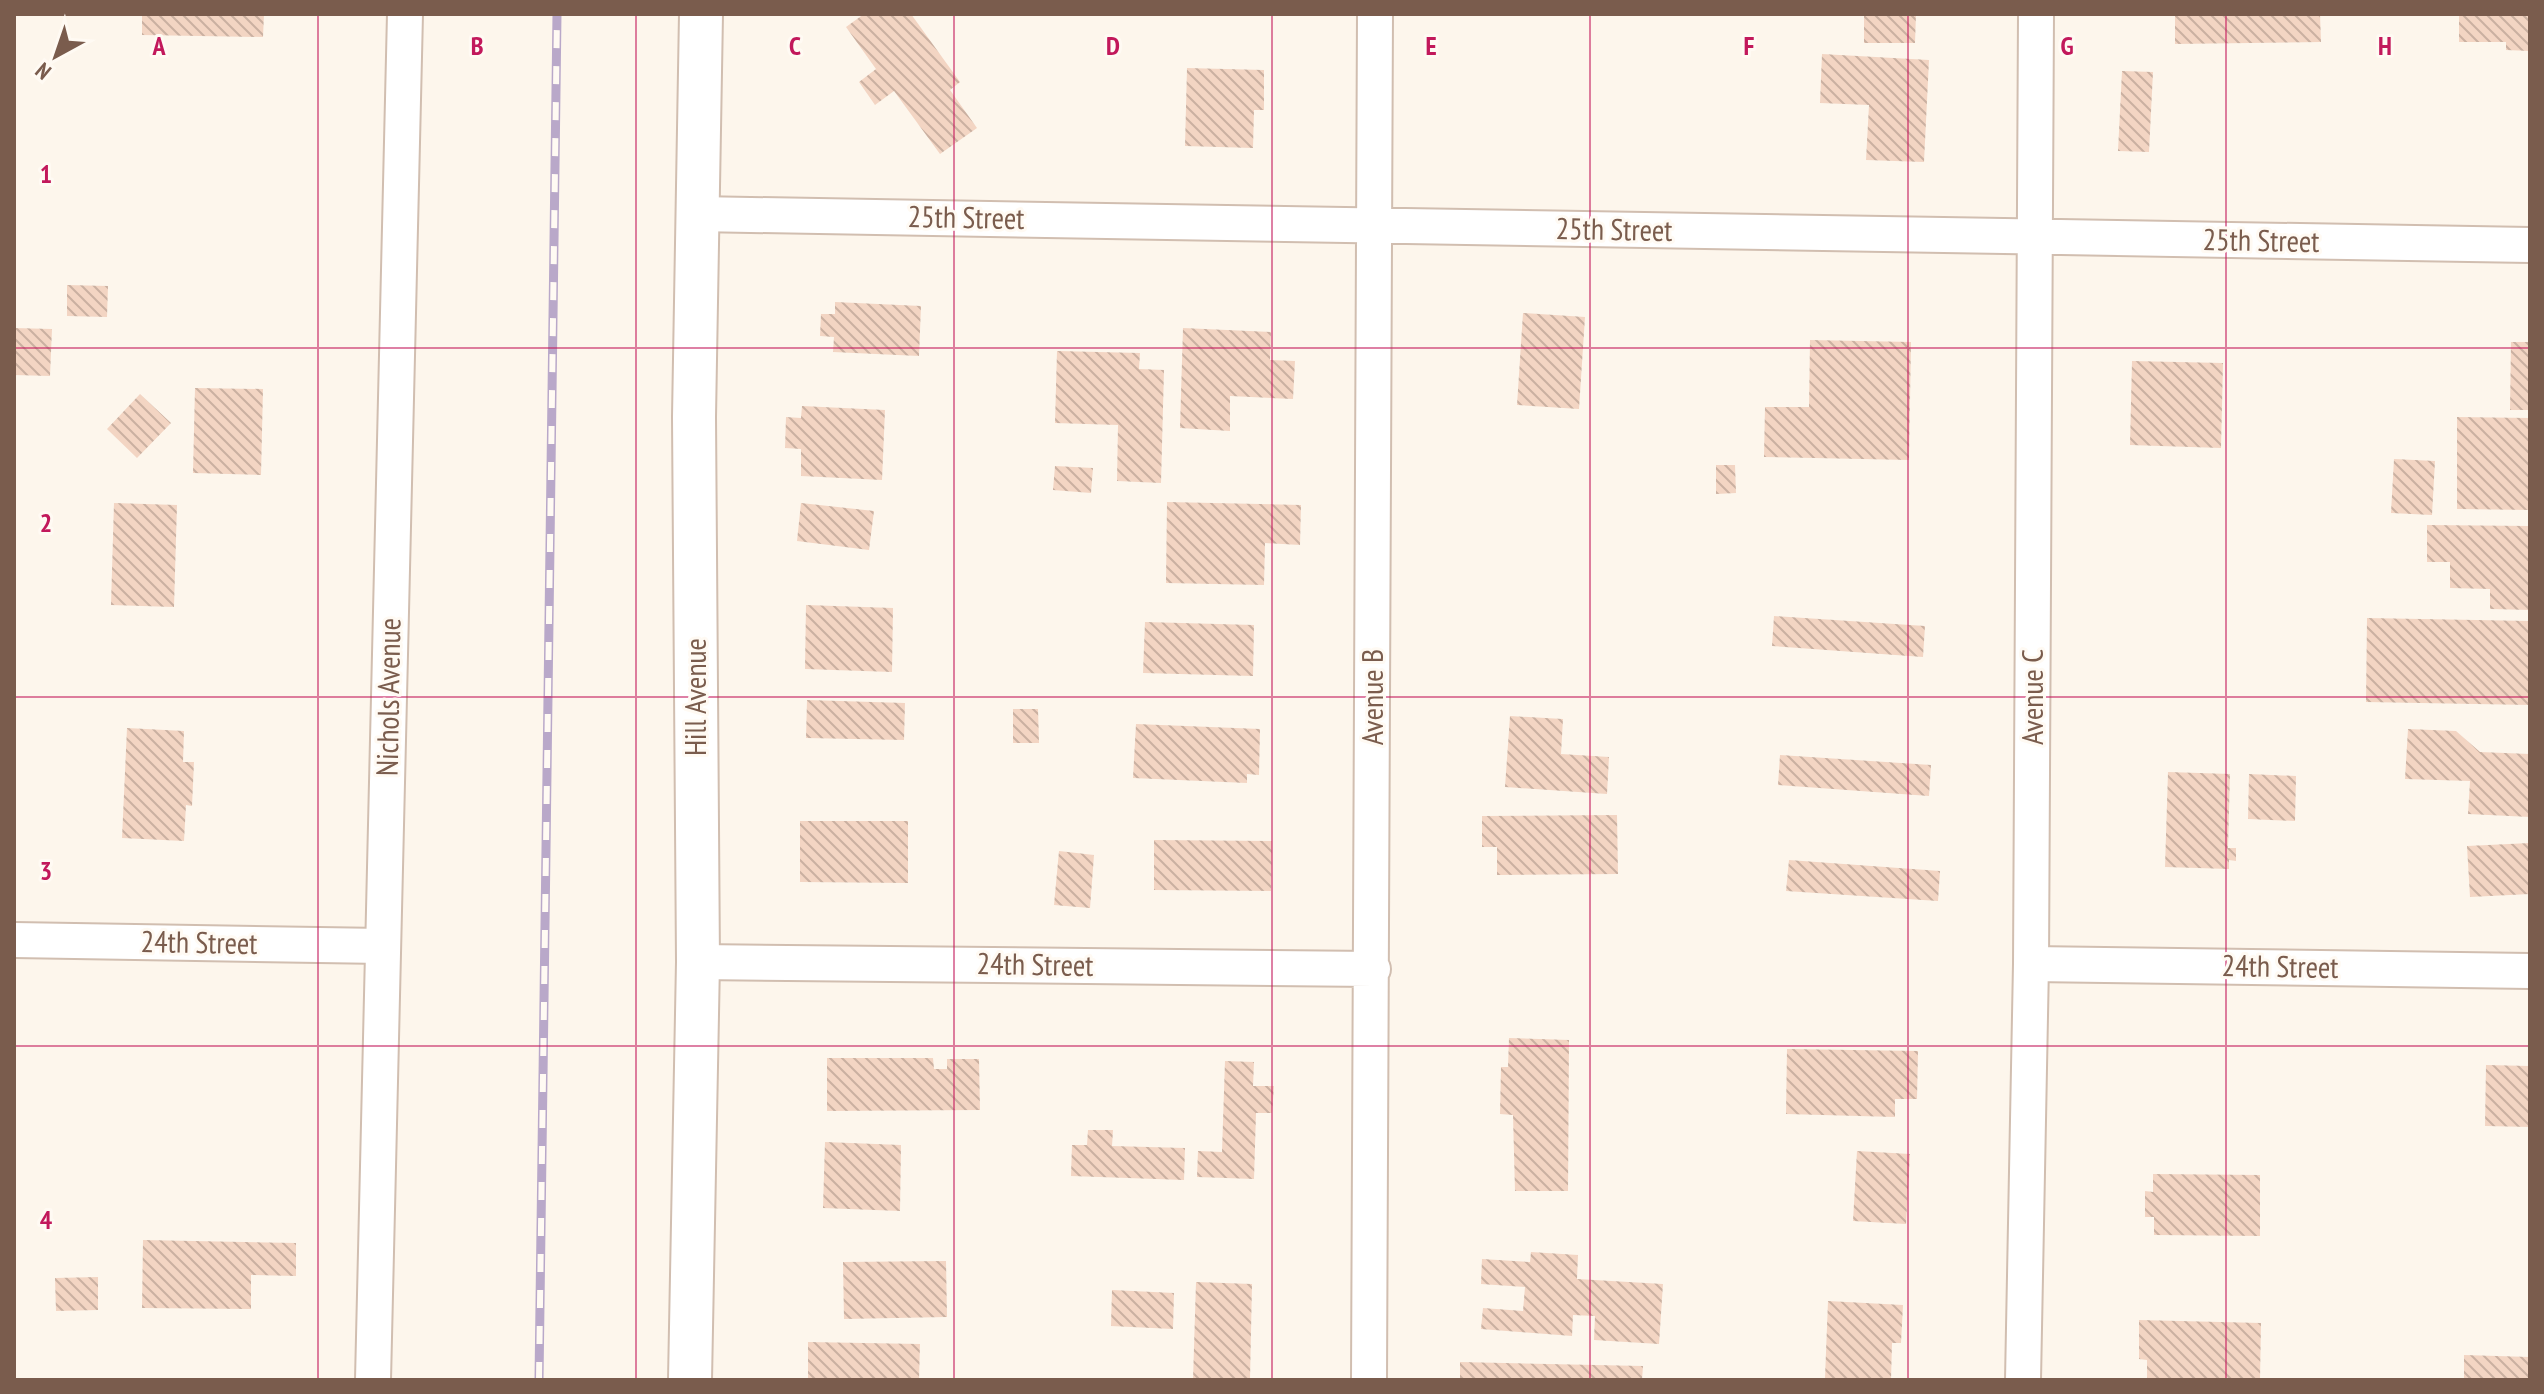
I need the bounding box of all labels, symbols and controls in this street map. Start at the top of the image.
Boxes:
north arrow [16,16,96,96]
text: A [151,29,166,62]
text: B [471,29,484,62]
text: C [789,29,801,62]
text: D [1106,29,1120,62]
text: E [1425,29,1437,62]
text: F [1744,29,1755,62]
text: G [2060,29,2074,62]
text: H [2378,29,2392,62]
text: N [30,57,57,86]
text: 1 [40,157,52,190]
street label: 25th Street [907,196,1026,237]
street label: 25th Street [1555,208,1674,249]
street label: 25th Street [2202,219,2321,260]
text: 2 [40,506,52,539]
street label: Nichols Avenue [367,618,408,776]
street label: Hill Avenue [675,638,714,756]
street label: Avenue B [1352,649,1391,745]
street label: Avenue C [2012,649,2051,745]
text: 3 [40,854,52,887]
street label: 24th Street [140,921,259,962]
street label: 24th Street [976,943,1095,984]
street label: 24th Street [2221,945,2340,986]
text: 4 [40,1203,53,1236]

